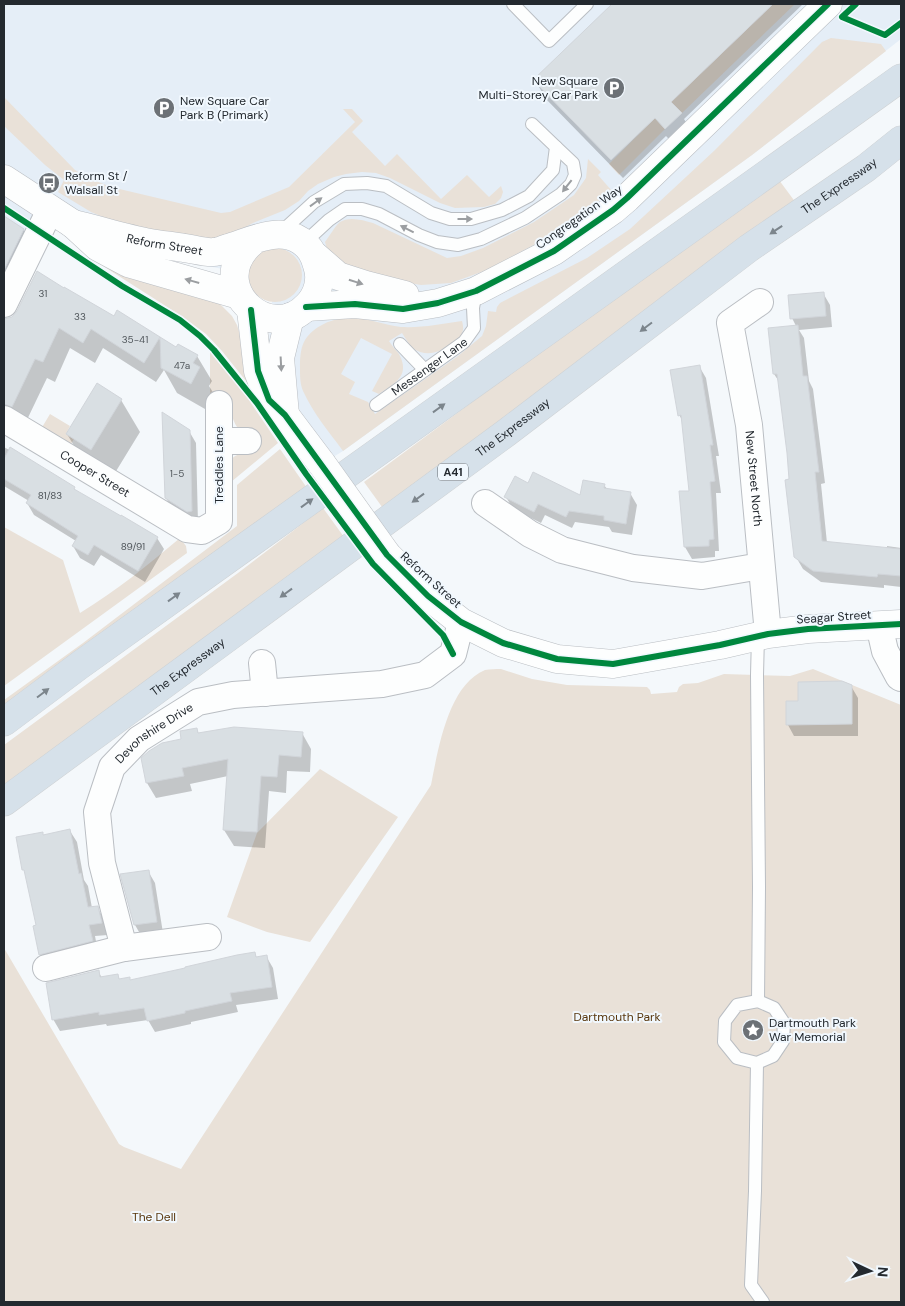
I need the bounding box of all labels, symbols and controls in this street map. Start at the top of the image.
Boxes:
place label: New Square Multi-Storey Car Park [479,73,598,103]
parking icon: New Square Multi-Storey Car Park [602,76,626,100]
place label: New Square Car Park B (Primark) [180,93,269,123]
parking icon: New Square Car Park B (Primark) [152,96,176,120]
street label: The Expressway [798,154,881,218]
place label: Reform St / Walsall St [65,168,128,198]
bus stop icon: Reform St / Walsall St [37,171,61,195]
one-way arrow [562,179,573,192]
street label: Congregation Way [533,181,626,253]
one-way arrow [309,197,323,207]
one-way arrow [457,215,473,223]
one-way arrow [400,225,414,233]
one-way arrow [769,225,783,235]
street label: Reform Street [125,230,204,259]
one-way arrow [185,277,200,285]
one-way arrow [348,278,363,286]
house number: 31 [39,287,47,300]
house number: 33 [74,310,86,323]
one-way arrow [640,321,653,332]
house number: 35-41 [122,333,148,346]
street label: Messenger Lane [388,334,471,399]
one-way arrow [278,357,286,373]
house number: 47a [174,359,190,372]
street label: The Expressway [473,394,554,460]
one-way arrow [432,403,446,413]
street label: Treddles Lane [211,426,227,504]
street label: New Street North [742,430,766,527]
street label: Cooper Street [57,446,133,501]
road number: A41 [438,464,468,481]
house number: 1-5 [170,467,184,480]
house number: 81/83 [38,489,62,502]
one-way arrow [412,492,425,503]
one-way arrow [300,498,313,508]
house number: 89/91 [121,540,145,553]
street label: Reform Street [397,548,465,612]
one-way arrow [280,588,293,598]
one-way arrow [167,592,181,602]
street label: Seagar Street [796,606,872,628]
street label: The Expressway [147,634,228,700]
one-way arrow [36,687,49,698]
street label: Devonshire Drive [112,699,196,767]
park label: Dartmouth Park [573,1009,661,1025]
place label: Dartmouth Park War Memorial [769,1015,856,1045]
place icon: Dartmouth Park War Memorial [741,1018,765,1042]
park label: The Dell [132,1209,176,1225]
north arrow [845,1246,895,1296]
text: N [874,1266,892,1278]

